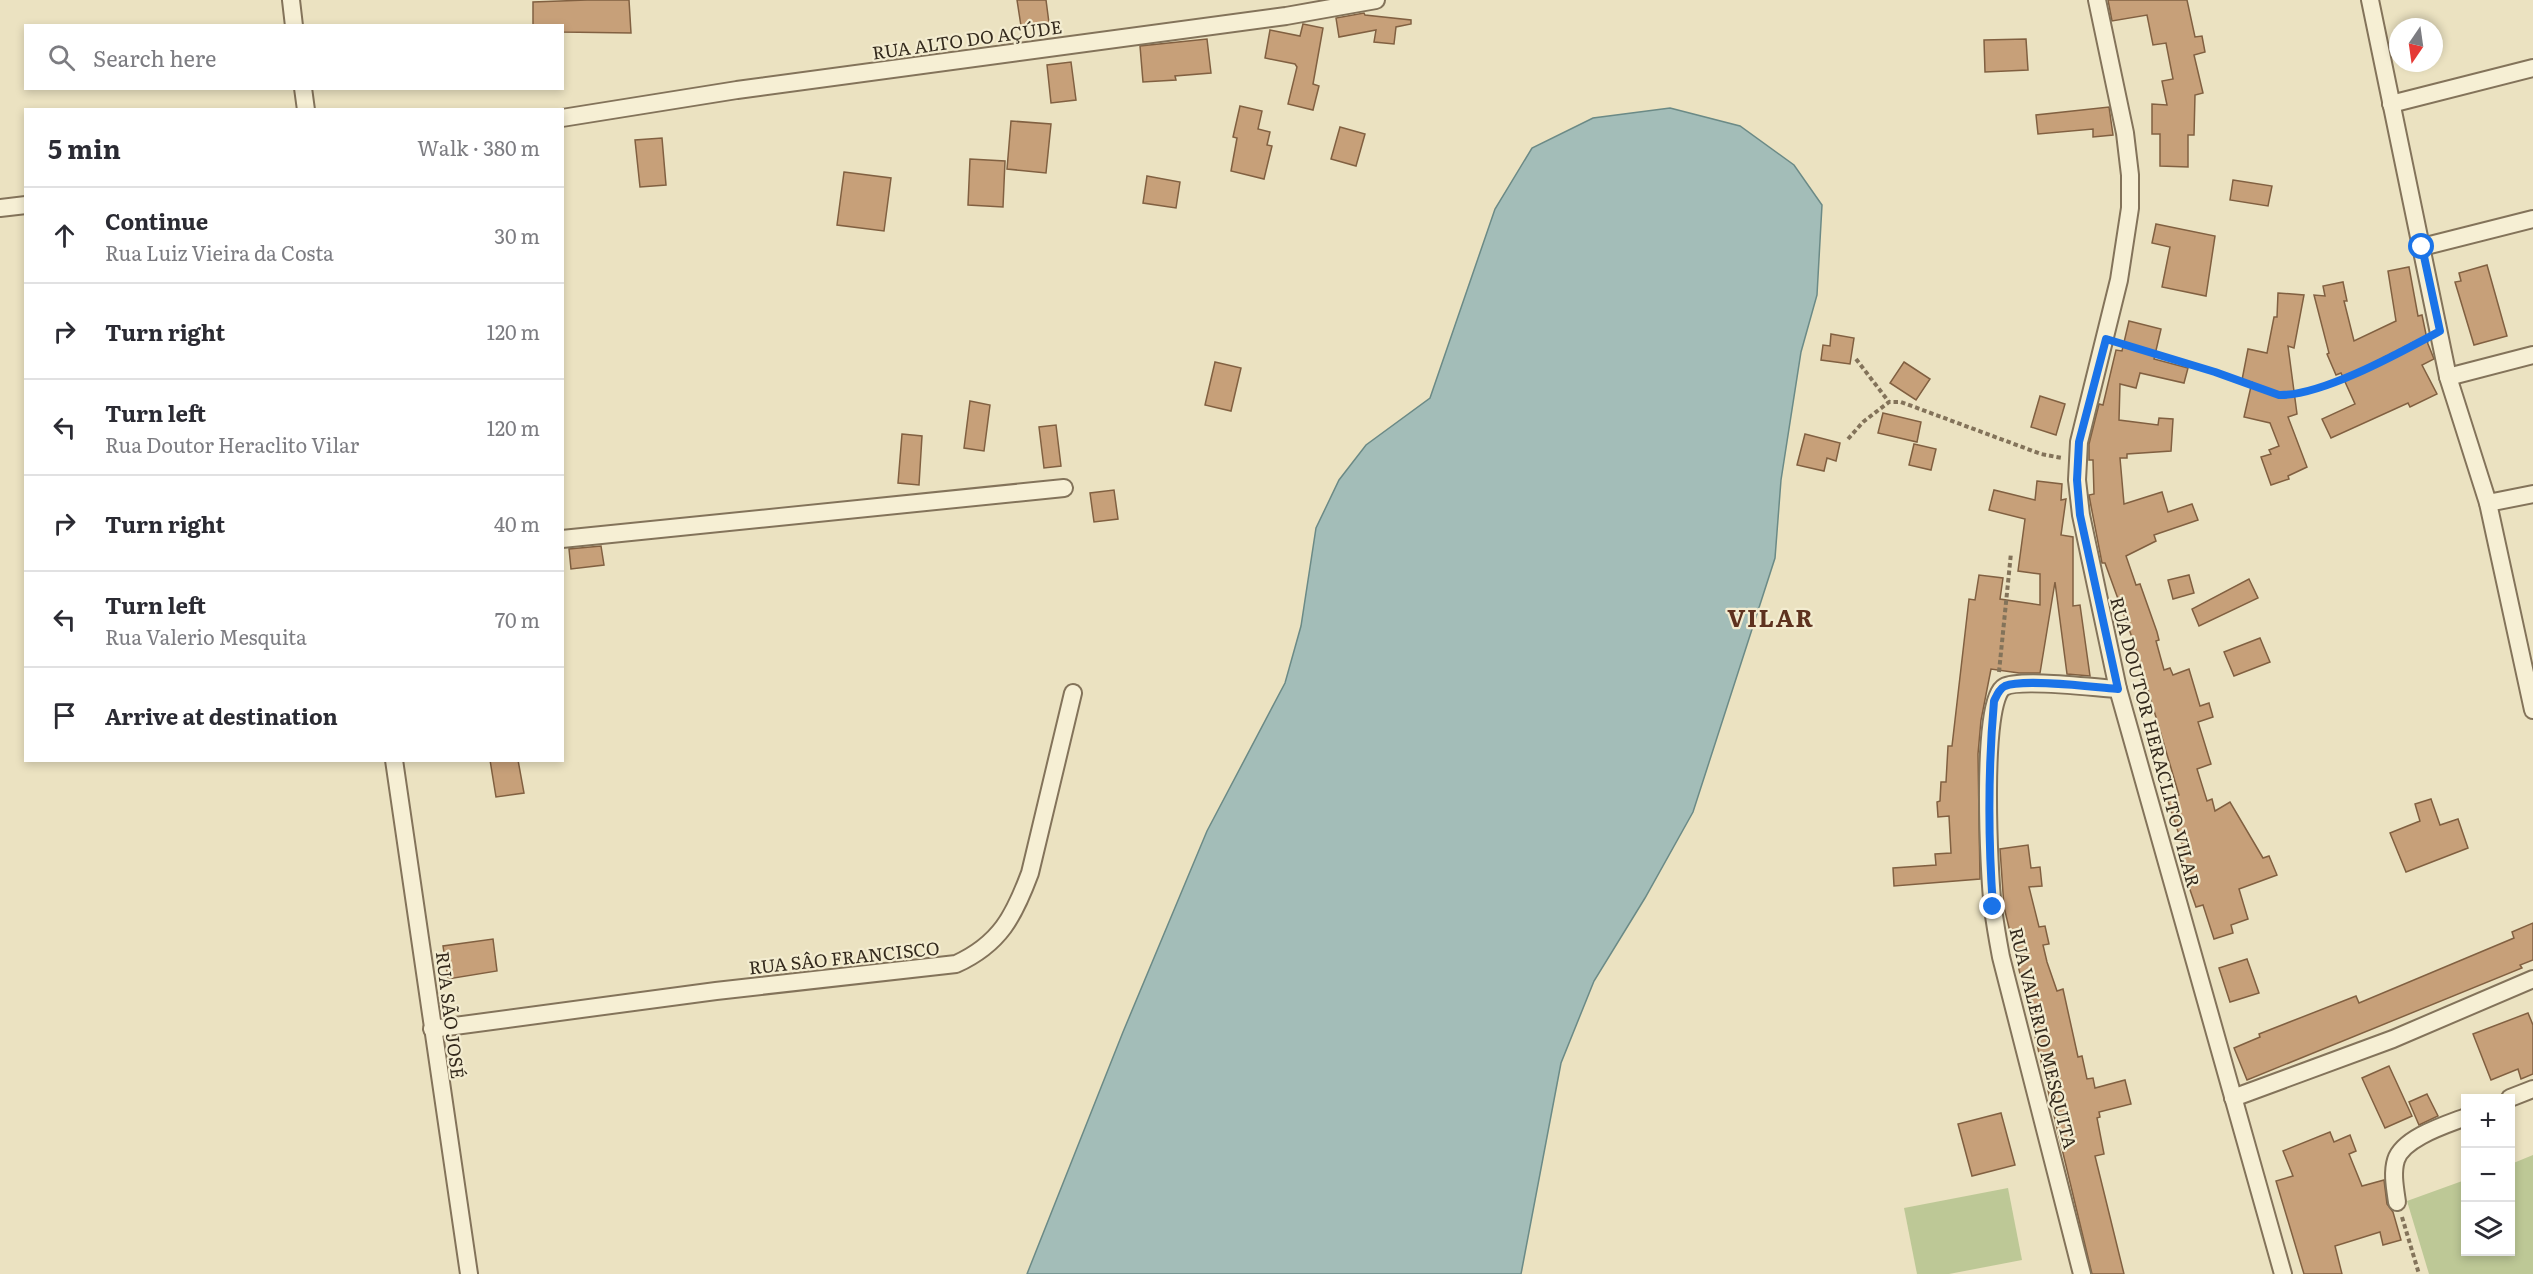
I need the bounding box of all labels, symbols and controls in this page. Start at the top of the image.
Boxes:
street label: RUA ALTO DO AÇÚDE [870,12,1064,66]
north arrow [2389,18,2443,72]
search box [24,24,564,90]
icon: search [45,41,78,74]
text: Search here [93,41,216,74]
text: 5 min [48,128,121,167]
text: Walk · 380 m [417,132,540,162]
text: Continue [105,204,208,237]
icon: ahead [48,219,81,252]
text: 30 m [494,220,540,250]
route start [2408,233,2434,259]
text: Rua Luiz Vieira da Costa [105,237,334,267]
icon: right [48,315,81,348]
text: Turn right [105,315,225,348]
text: 120 m [487,316,540,346]
text: Turn left [105,396,206,429]
icon: left [48,411,81,444]
text: 120 m [487,412,540,442]
text: Rua Doutor Heraclito Vilar [105,429,359,459]
icon: right [48,507,81,540]
text: Turn right [105,507,225,540]
text: 40 m [494,508,540,538]
text: Turn left [105,588,206,621]
street label: RUA DOUTOR HERACLITO VILAR [2104,594,2208,890]
district label: VILAR [1727,599,1815,634]
icon: left [48,603,81,636]
text: 70 m [495,604,540,634]
text: Rua Valerio Mesquita [105,621,307,651]
icon: arrive [48,699,81,732]
text: Arrive at destination [105,699,338,732]
route end [1979,893,2005,919]
street label: RUA VALERIO MESQUITA [2003,924,2085,1152]
street label: RUA SÂO FRANCISCO [747,934,941,980]
street label: RUA SÃO JOSÉ [430,950,472,1080]
map controls [2461,1094,2515,1256]
button: + [2461,1094,2515,1148]
button: − [2461,1148,2515,1202]
button: layers [2461,1202,2515,1256]

